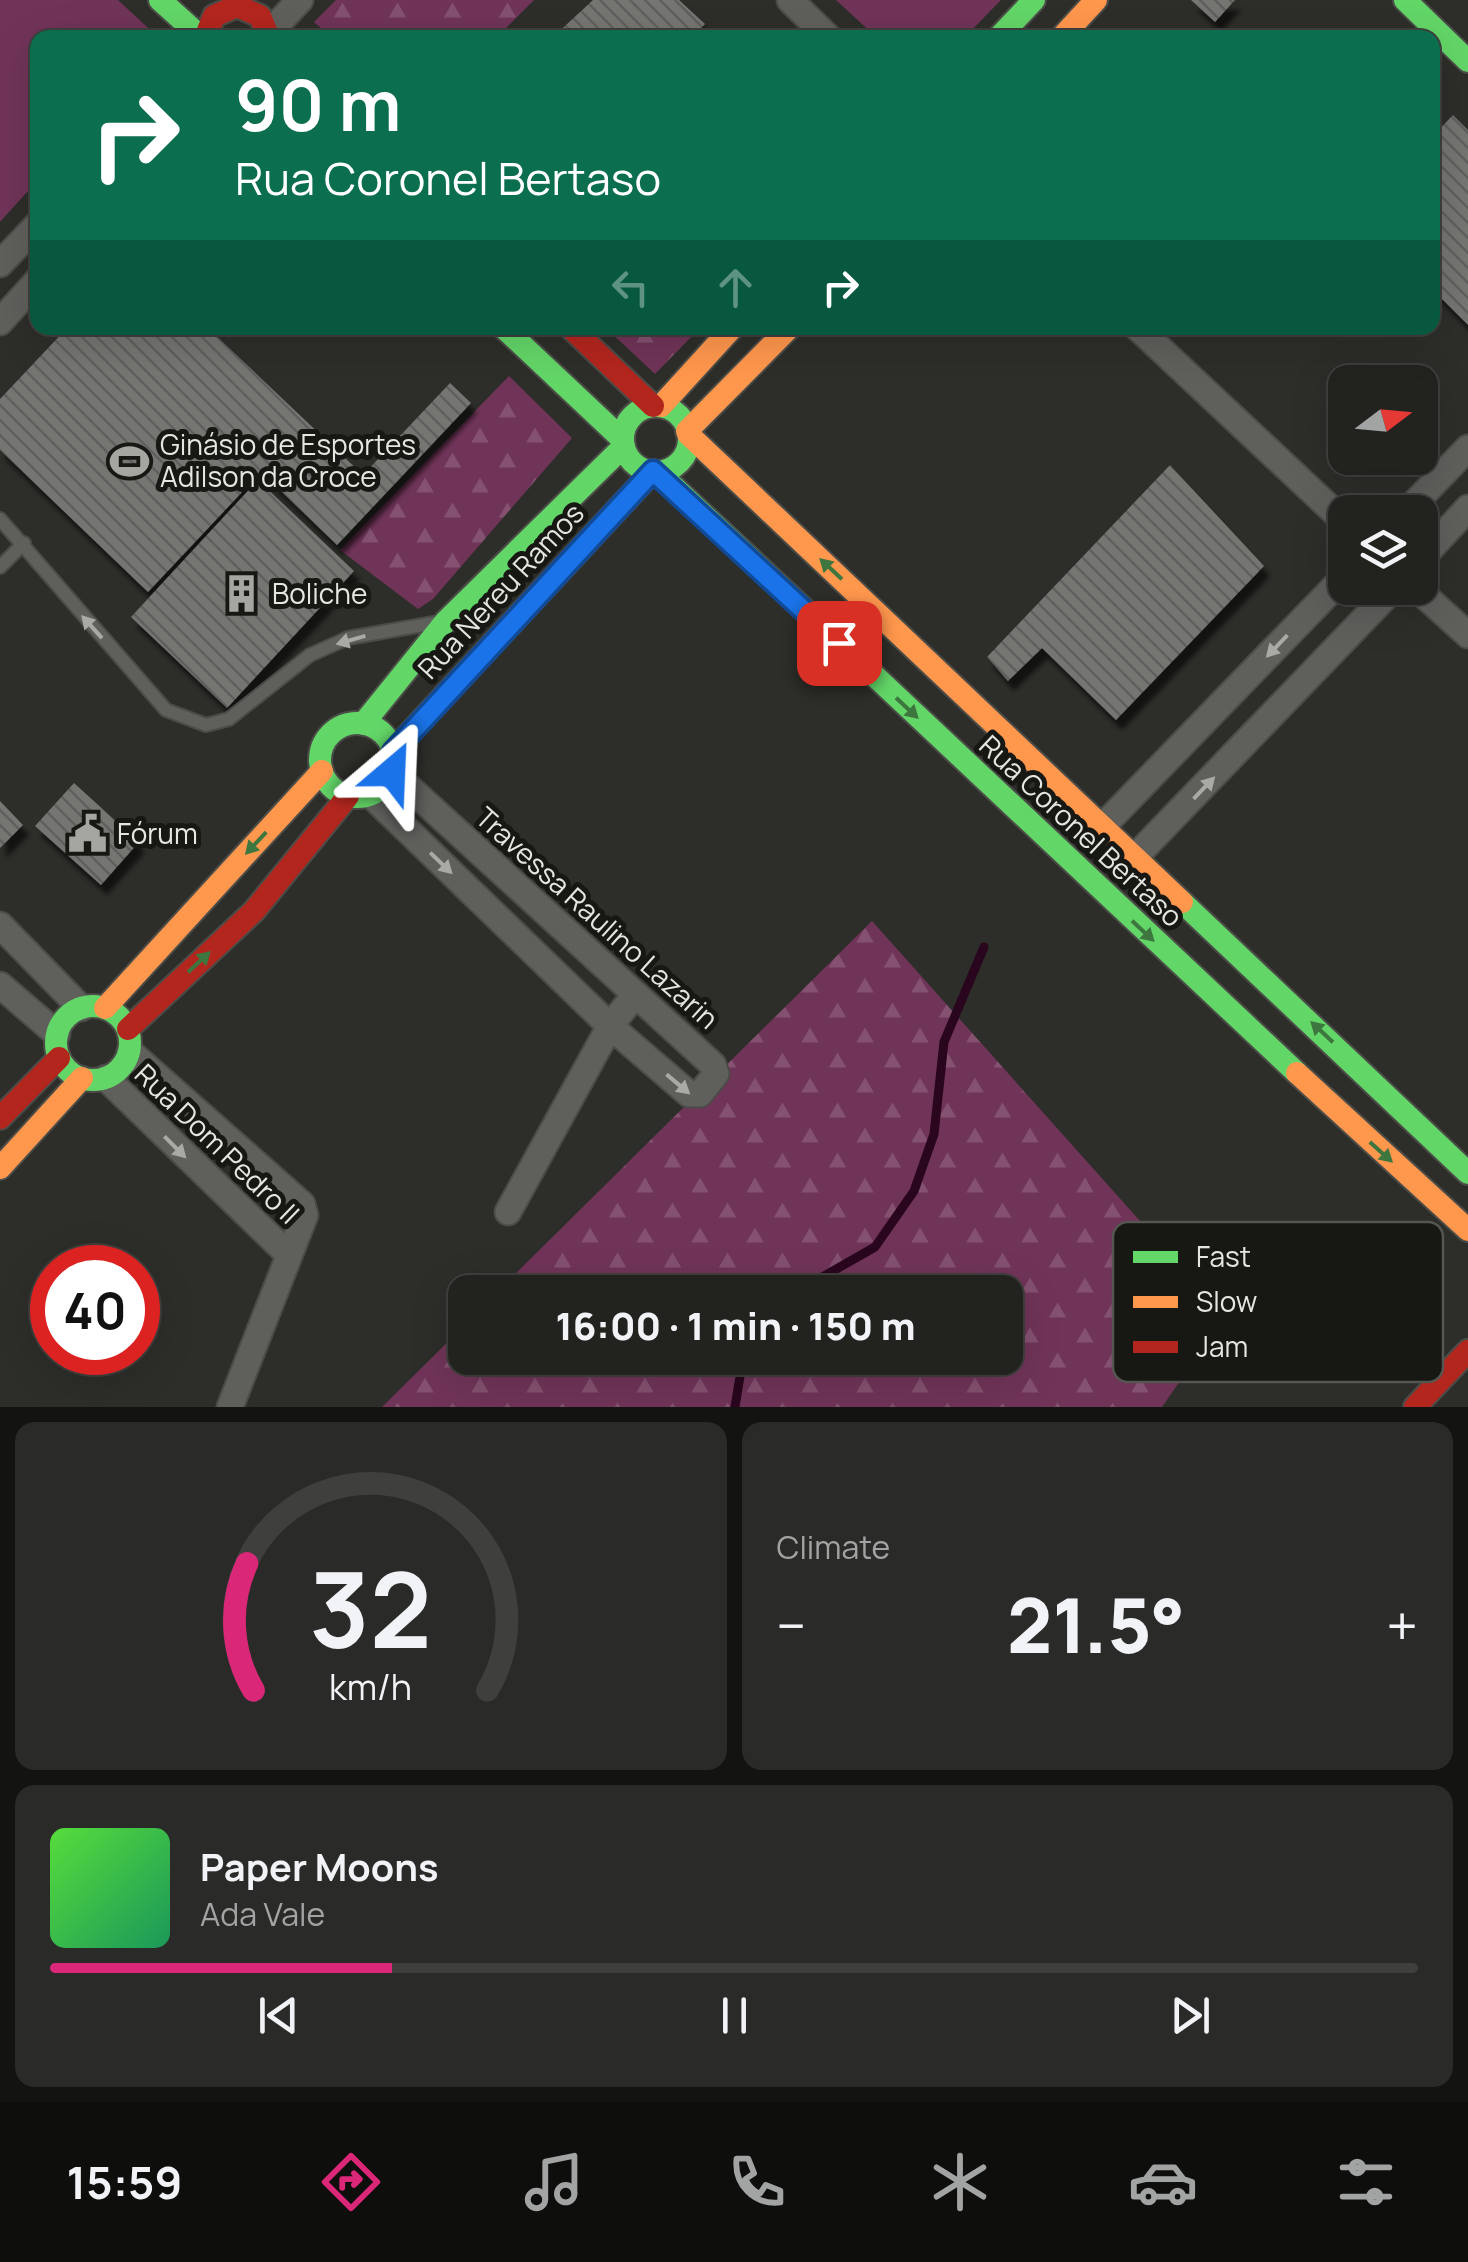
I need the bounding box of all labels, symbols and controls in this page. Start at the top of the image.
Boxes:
text: 90 m [235,56,402,152]
icon: right [70,70,200,200]
text: Rua Coronel Bertaso [235,147,661,209]
icon: left [603,260,658,315]
icon: ahead [708,260,763,315]
icon: right [813,260,868,315]
north arrow [1328,365,1438,475]
map controls [1328,365,1438,605]
place label: Ginásio de Esportes Adilson da Croce [160,425,416,495]
sports icon: Ginásio de Esportes Adilson da Croce [109,440,151,482]
street label: Rua Nereu Ramos [409,494,592,686]
button: layers [1328,495,1438,605]
one-way arrow [819,558,843,581]
building icon: Boliche [221,573,263,615]
place label: Boliche [272,574,367,612]
pin [797,601,882,686]
one-way arrow [81,615,104,639]
icon: arrive [812,616,867,671]
one-way arrow [335,632,366,648]
one-way arrow [1266,633,1289,657]
one-way arrow [894,696,918,719]
position arrow [340,720,444,824]
street label: Rua Coronel Bertaso [972,726,1192,935]
one-way arrow [1192,776,1215,800]
street label: Travessa Raulino Lazarin [468,798,727,1037]
public building icon: Fórum [66,813,108,855]
place label: Fórum [117,814,198,852]
one-way arrow [245,831,268,855]
one-way arrow [429,851,453,874]
one-way arrow [1131,919,1155,942]
one-way arrow [186,951,210,974]
one-way arrow [1310,1021,1334,1044]
street label: Rua Dom Pedro II [127,1055,308,1232]
one-way arrow [666,1073,691,1094]
one-way arrow [162,1135,186,1159]
one-way arrow [1368,1140,1393,1162]
legend [1113,1222,1443,1382]
text: Fast [1196,1237,1251,1275]
speed limit sign: 40 [30,1245,160,1375]
text: Slow [1196,1282,1257,1320]
text: 16:00 · 1 min · 150 m [555,1299,916,1351]
text: Jam [1196,1327,1248,1365]
text: Climate [777,1525,890,1569]
text: 32 [310,1537,432,1679]
text: 21.5° [1007,1573,1185,1676]
text: − [777,1587,806,1663]
text: + [1386,1587,1418,1663]
text: km/h [329,1662,412,1711]
text: Paper Moons [200,1840,439,1892]
text: Ada Vale [200,1892,325,1936]
icon: previous [251,1988,306,2043]
icon: pause [707,1988,762,2043]
icon: next [1163,1988,1218,2043]
icon: directions [316,2147,386,2217]
icon: music [519,2147,589,2217]
icon: phone [722,2147,792,2217]
icon: climate [925,2147,995,2217]
icon: car [1128,2147,1198,2217]
icon: filters [1331,2147,1401,2217]
text: 15:59 [67,2151,182,2213]

